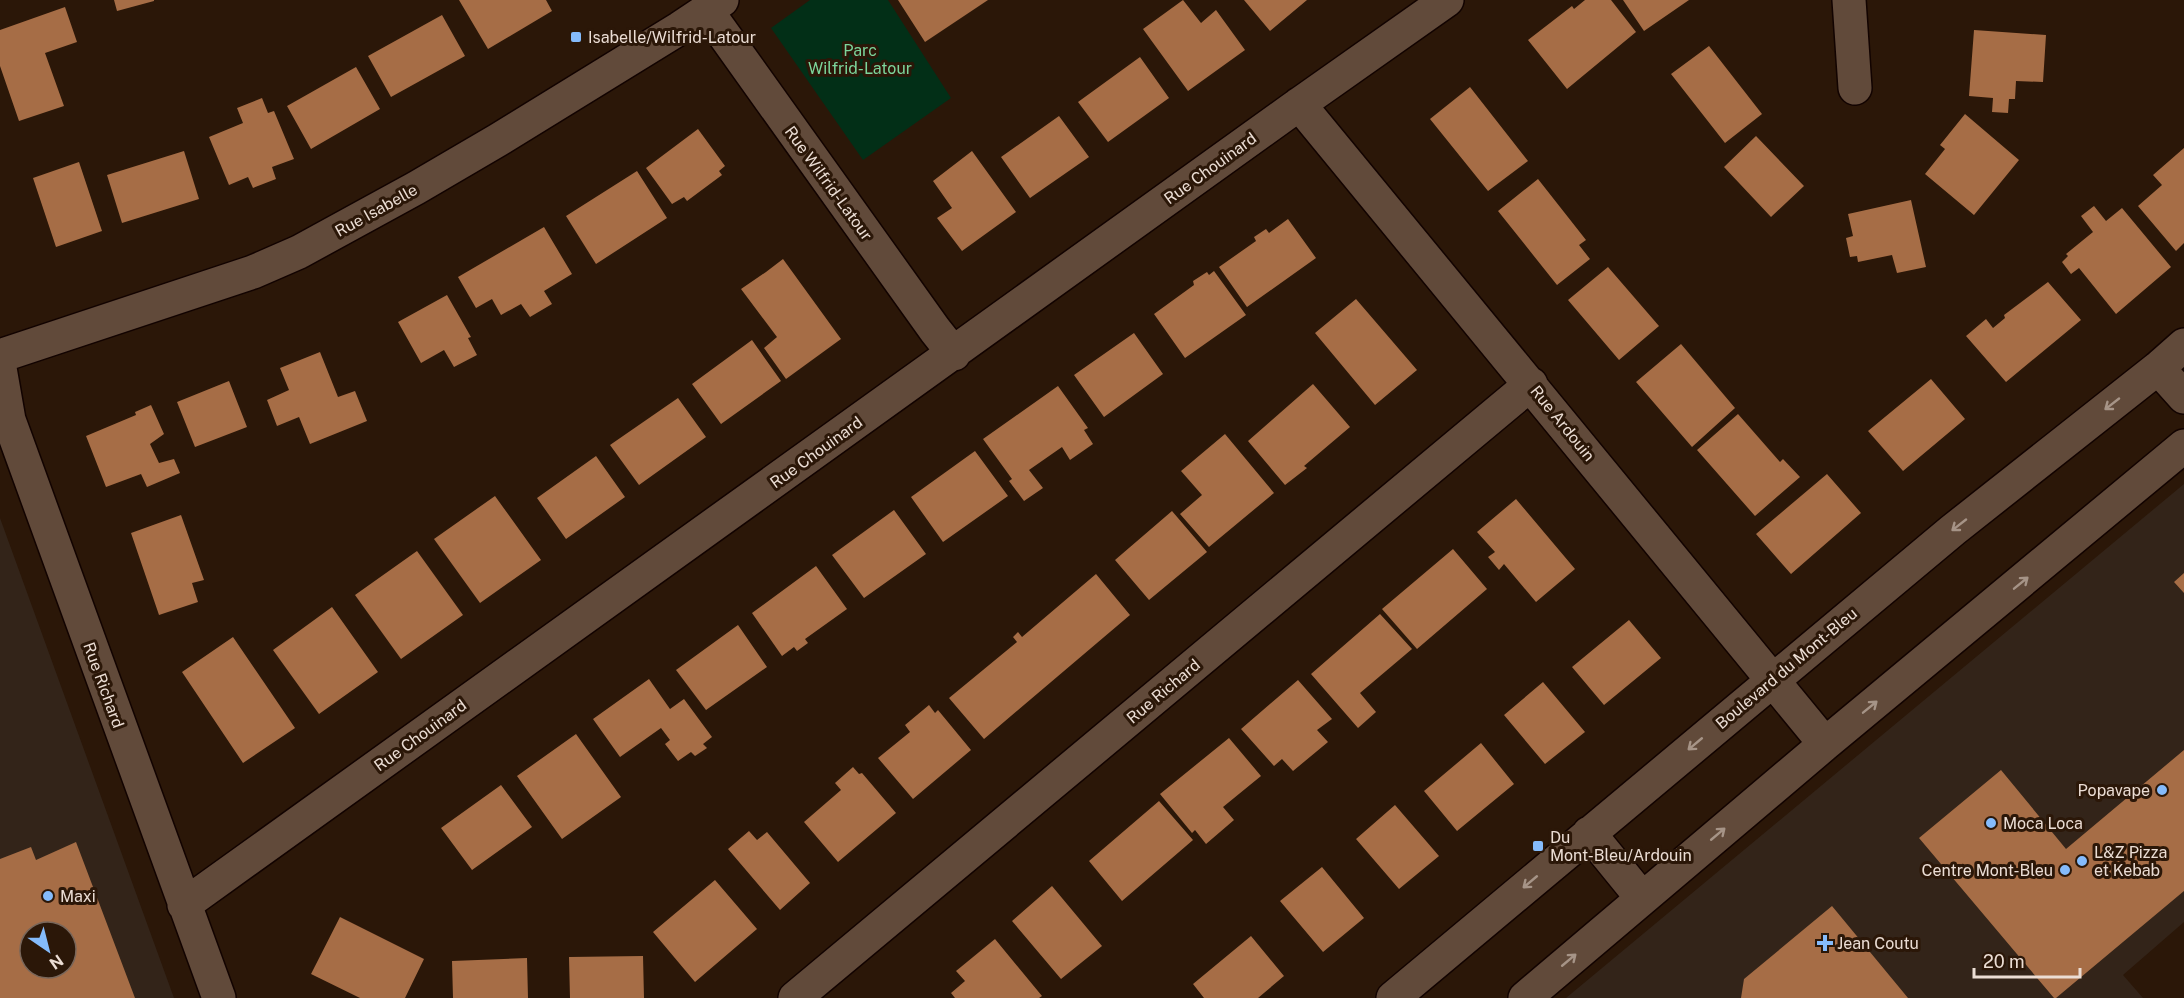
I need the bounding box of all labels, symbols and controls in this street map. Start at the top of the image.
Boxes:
place label: Isabelle/Wilfrid-Latour [588,28,756,47]
marker: Isabelle/Wilfrid-Latour [569,30,583,44]
park label: Parc Wilfrid-Latour [808,41,912,78]
street label: Rue Wilfrid-Latour [781,122,876,244]
street label: Rue Chouinard [1161,129,1260,208]
street label: Rue Isabelle [332,180,421,241]
street label: Rue Ardouin [1526,382,1599,465]
one-way arrow [2104,397,2120,410]
street label: Rue Chouinard [767,413,866,492]
one-way arrow [1951,518,1967,531]
one-way arrow [2013,576,2028,590]
street label: Boulevard du Mont-Bleu [1712,604,1861,733]
street label: Rue Richard [79,640,128,731]
street label: Rue Richard [1123,655,1204,728]
street label: Rue Chouinard [371,696,470,775]
one-way arrow [1862,700,1878,713]
one-way arrow [1687,737,1703,750]
place label: Popavape [2078,781,2150,800]
marker: Popavape [2155,783,2169,797]
place label: Moca Loca [2003,814,2083,833]
marker: Moca Loca [1984,816,1998,830]
one-way arrow [1710,827,1725,841]
place label: Du Mont-Bleu/Ardouin [1550,828,1692,865]
marker: Du Mont-Bleu/Ardouin [1531,839,1545,853]
place label: L&Z Pizza et Kebab [2094,843,2167,880]
marker: L&Z Pizza et Kebab [2075,854,2089,868]
place label: Centre Mont-Bleu [1922,861,2053,880]
marker: Centre Mont-Bleu [2058,863,2072,877]
one-way arrow [1522,876,1538,889]
place label: Maxi [60,887,96,906]
marker: Maxi [41,889,55,903]
north arrow [18,920,78,980]
place label: Jean Coutu [1837,934,1919,953]
marker: Jean Coutu [1818,936,1832,950]
scale bar [1974,941,2080,979]
text: N [46,951,67,973]
text: 20 m [1983,951,2025,972]
one-way arrow [1561,953,1576,967]

